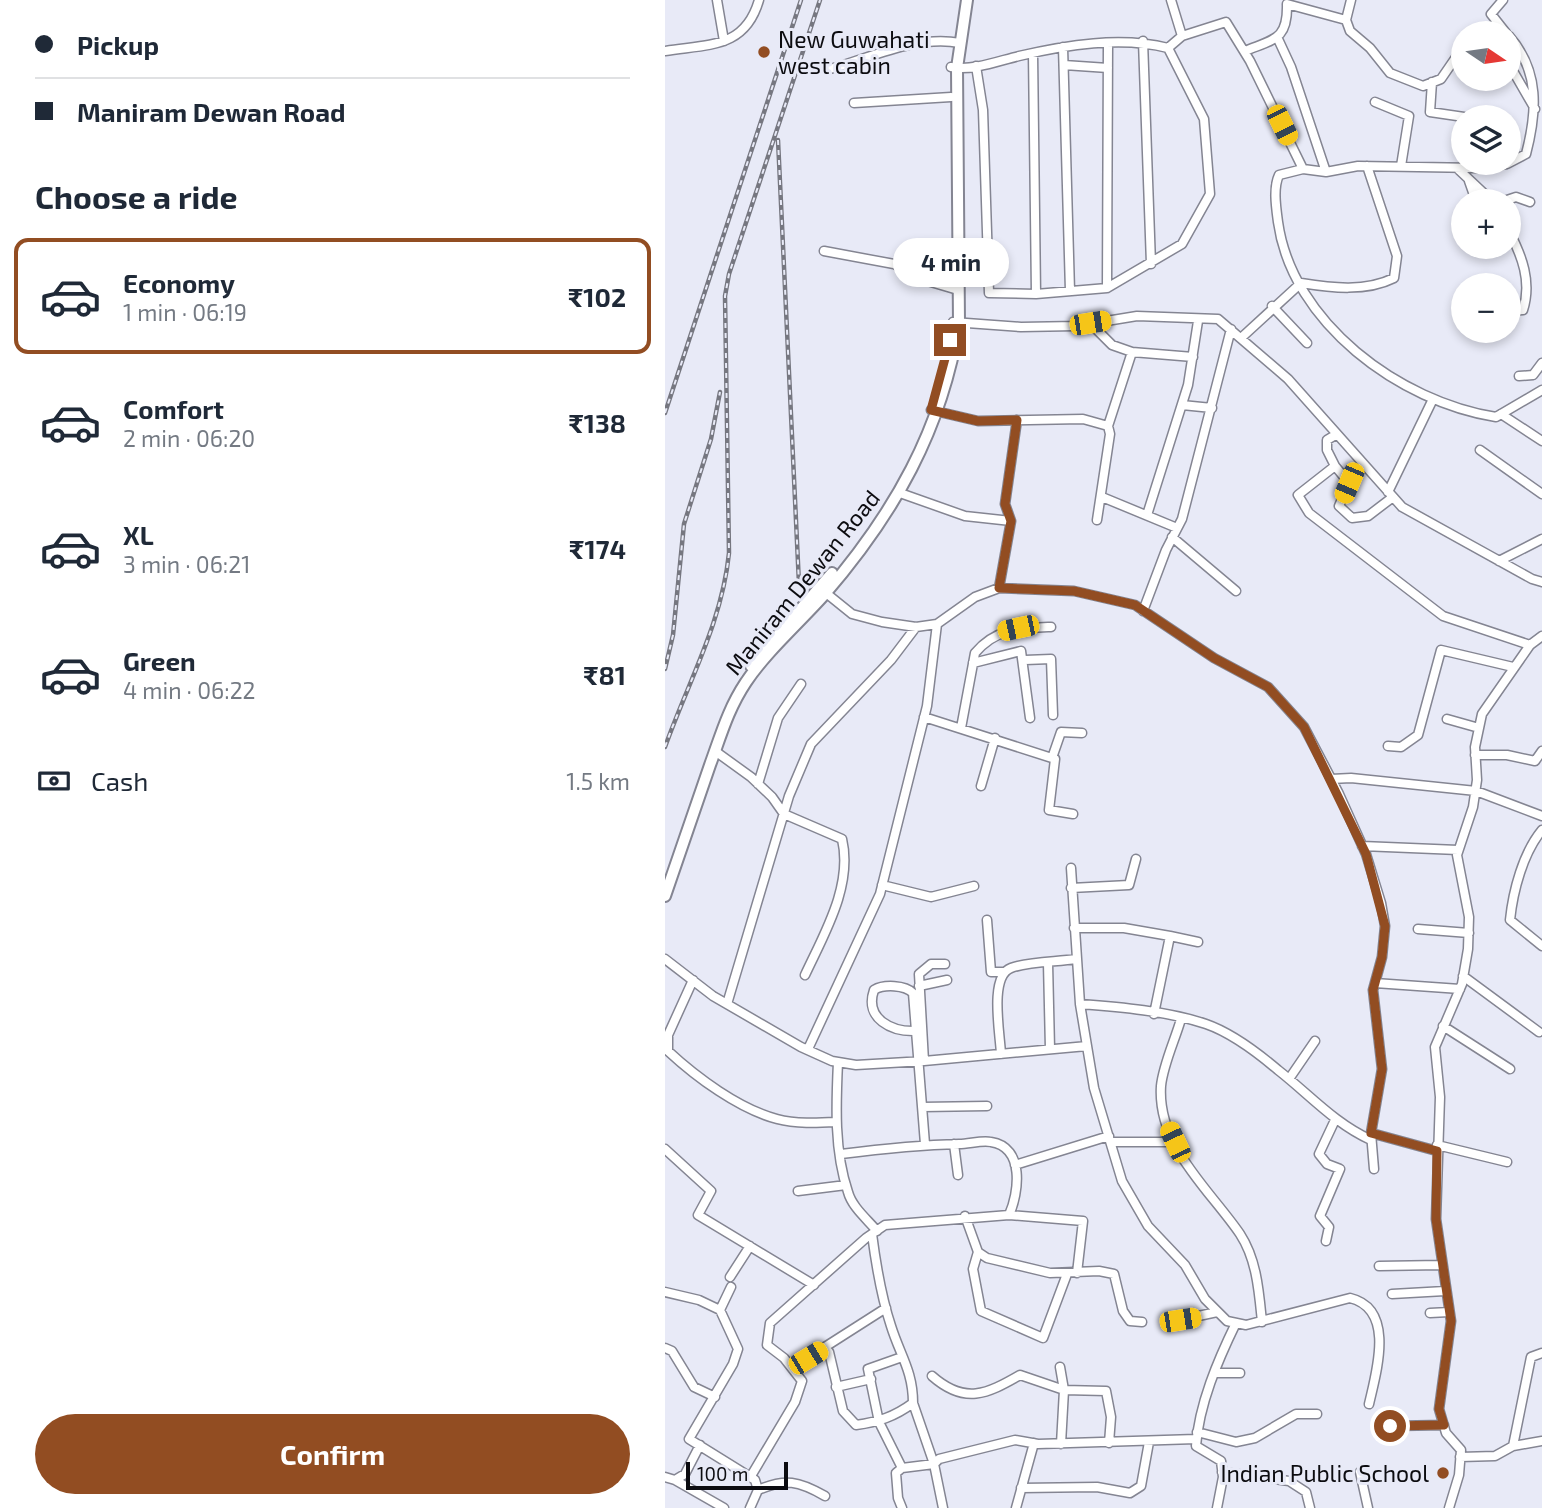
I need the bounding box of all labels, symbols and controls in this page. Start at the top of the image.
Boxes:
north arrow [1451,21,1521,91]
map controls [1451,21,1521,343]
place label: New Guwahati west cabin [778,25,930,79]
text: Pickup [77,29,159,60]
marker: New Guwahati west cabin [756,44,772,60]
text: Maniram Dewan Road [77,96,346,127]
car [1264,102,1301,148]
button: layers [1451,105,1521,175]
text: Choose a ride [35,177,238,215]
button: + [1451,189,1521,259]
callout: 4 min [892,238,1008,288]
text: 4 min [921,248,981,276]
icon: car [39,265,102,328]
text: Economy [123,267,235,298]
button: − [1451,273,1521,343]
text: ₹102 [568,281,626,312]
text: 1 min · 06:19 [123,298,247,326]
car [1068,309,1113,337]
route end [934,324,966,356]
icon: car [39,391,102,454]
text: Comfort [123,393,224,424]
text: ₹138 [568,407,626,438]
text: 2 min · 06:20 [123,424,255,452]
car [1332,460,1367,506]
street label: Maniram Dewan Road [719,484,885,680]
icon: car [39,517,102,580]
text: XL [123,519,154,550]
text: ₹174 [569,533,626,564]
text: 3 min · 06:21 [123,550,250,578]
car [996,613,1041,643]
icon: car [39,643,102,706]
text: Green [123,645,196,676]
text: ₹81 [583,659,626,690]
text: 4 min · 06:22 [123,676,255,704]
icon: cash [35,762,73,800]
text: Cash [91,765,148,796]
text: 1.5 km [566,767,630,795]
car [1157,1119,1194,1165]
car [1158,1306,1203,1334]
car [785,1338,832,1378]
route start [1374,1410,1406,1442]
button: Confirm [35,1414,630,1494]
scale bar [686,1459,787,1491]
place label: Indian Public School [1220,1459,1429,1487]
text: 100 m [697,1462,748,1485]
marker: Indian Public School [1435,1465,1451,1481]

